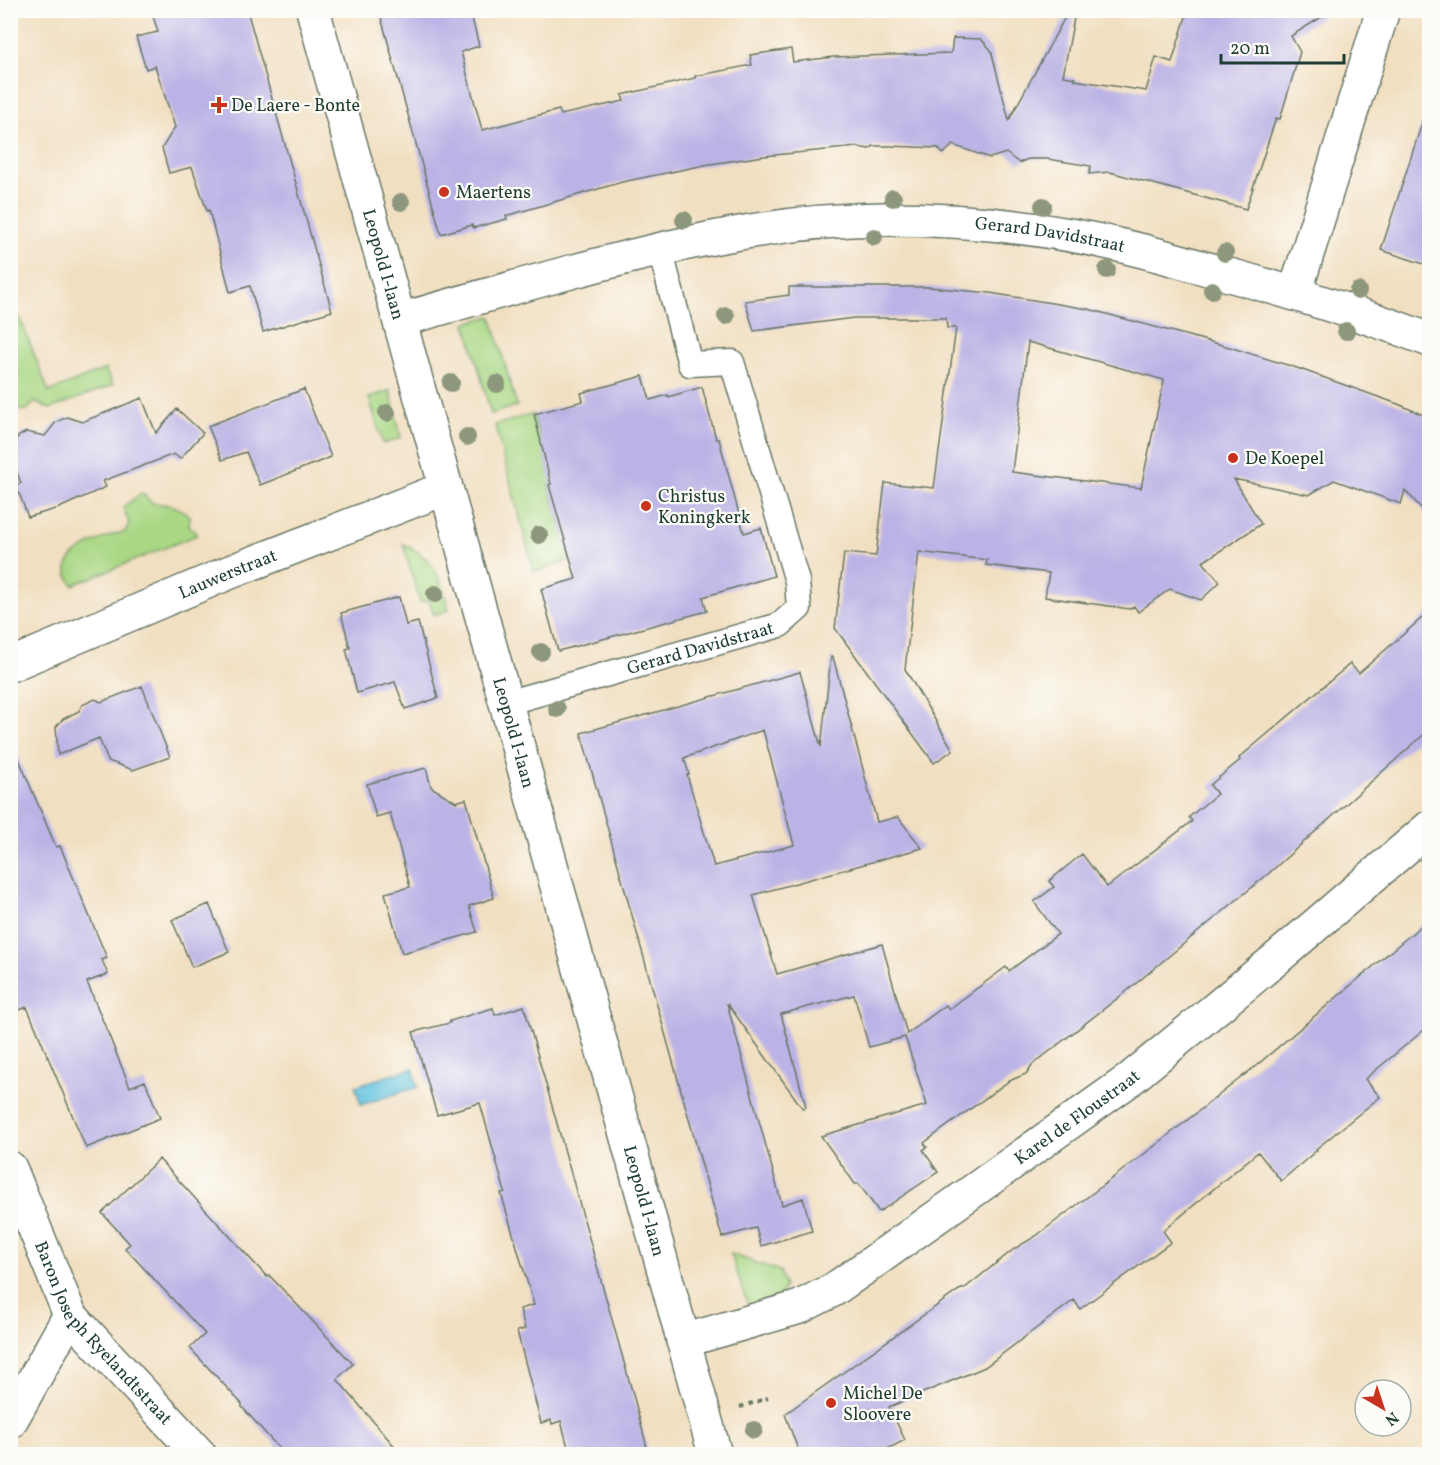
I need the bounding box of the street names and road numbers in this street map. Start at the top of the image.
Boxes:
street label: Leopold I-laan [355,206,410,323]
street label: Gerard Davidstraat [974,212,1127,260]
street label: Lauwerstraat [175,544,281,606]
street label: Gerard Davidstraat [624,616,777,682]
street label: Leopold I-laan [485,675,540,791]
street label: Karel de Floustraat [1010,1065,1146,1172]
street label: Leopold I-laan [616,1143,670,1260]
street label: Baron Joseph Ryelandtstraat [27,1238,177,1431]

